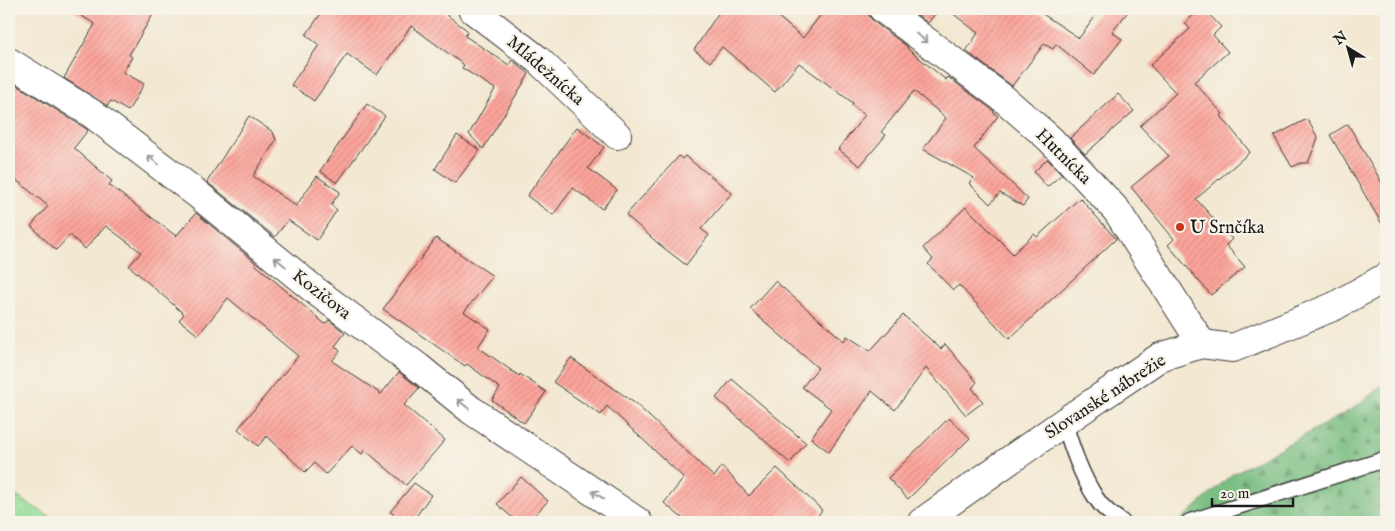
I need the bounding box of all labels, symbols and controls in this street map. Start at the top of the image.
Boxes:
north arrow [1322,22,1372,72]
text: N [1330,28,1351,50]
street label: Mládežnícka [502,31,589,111]
one-way arrow [915,33,929,43]
street label: Hutnícka [1030,124,1096,190]
one-way arrow [147,155,160,166]
place label: U Srnčíka [1190,217,1265,240]
marker: U Srnčíka [1174,221,1186,233]
one-way arrow [274,256,287,267]
street label: Kozičova [287,265,355,326]
street label: Slovanské nábrežie [1041,349,1171,445]
one-way arrow [457,399,470,410]
scale bar [1212,476,1294,508]
text: 20 m [1220,484,1250,503]
one-way arrow [591,490,605,500]

